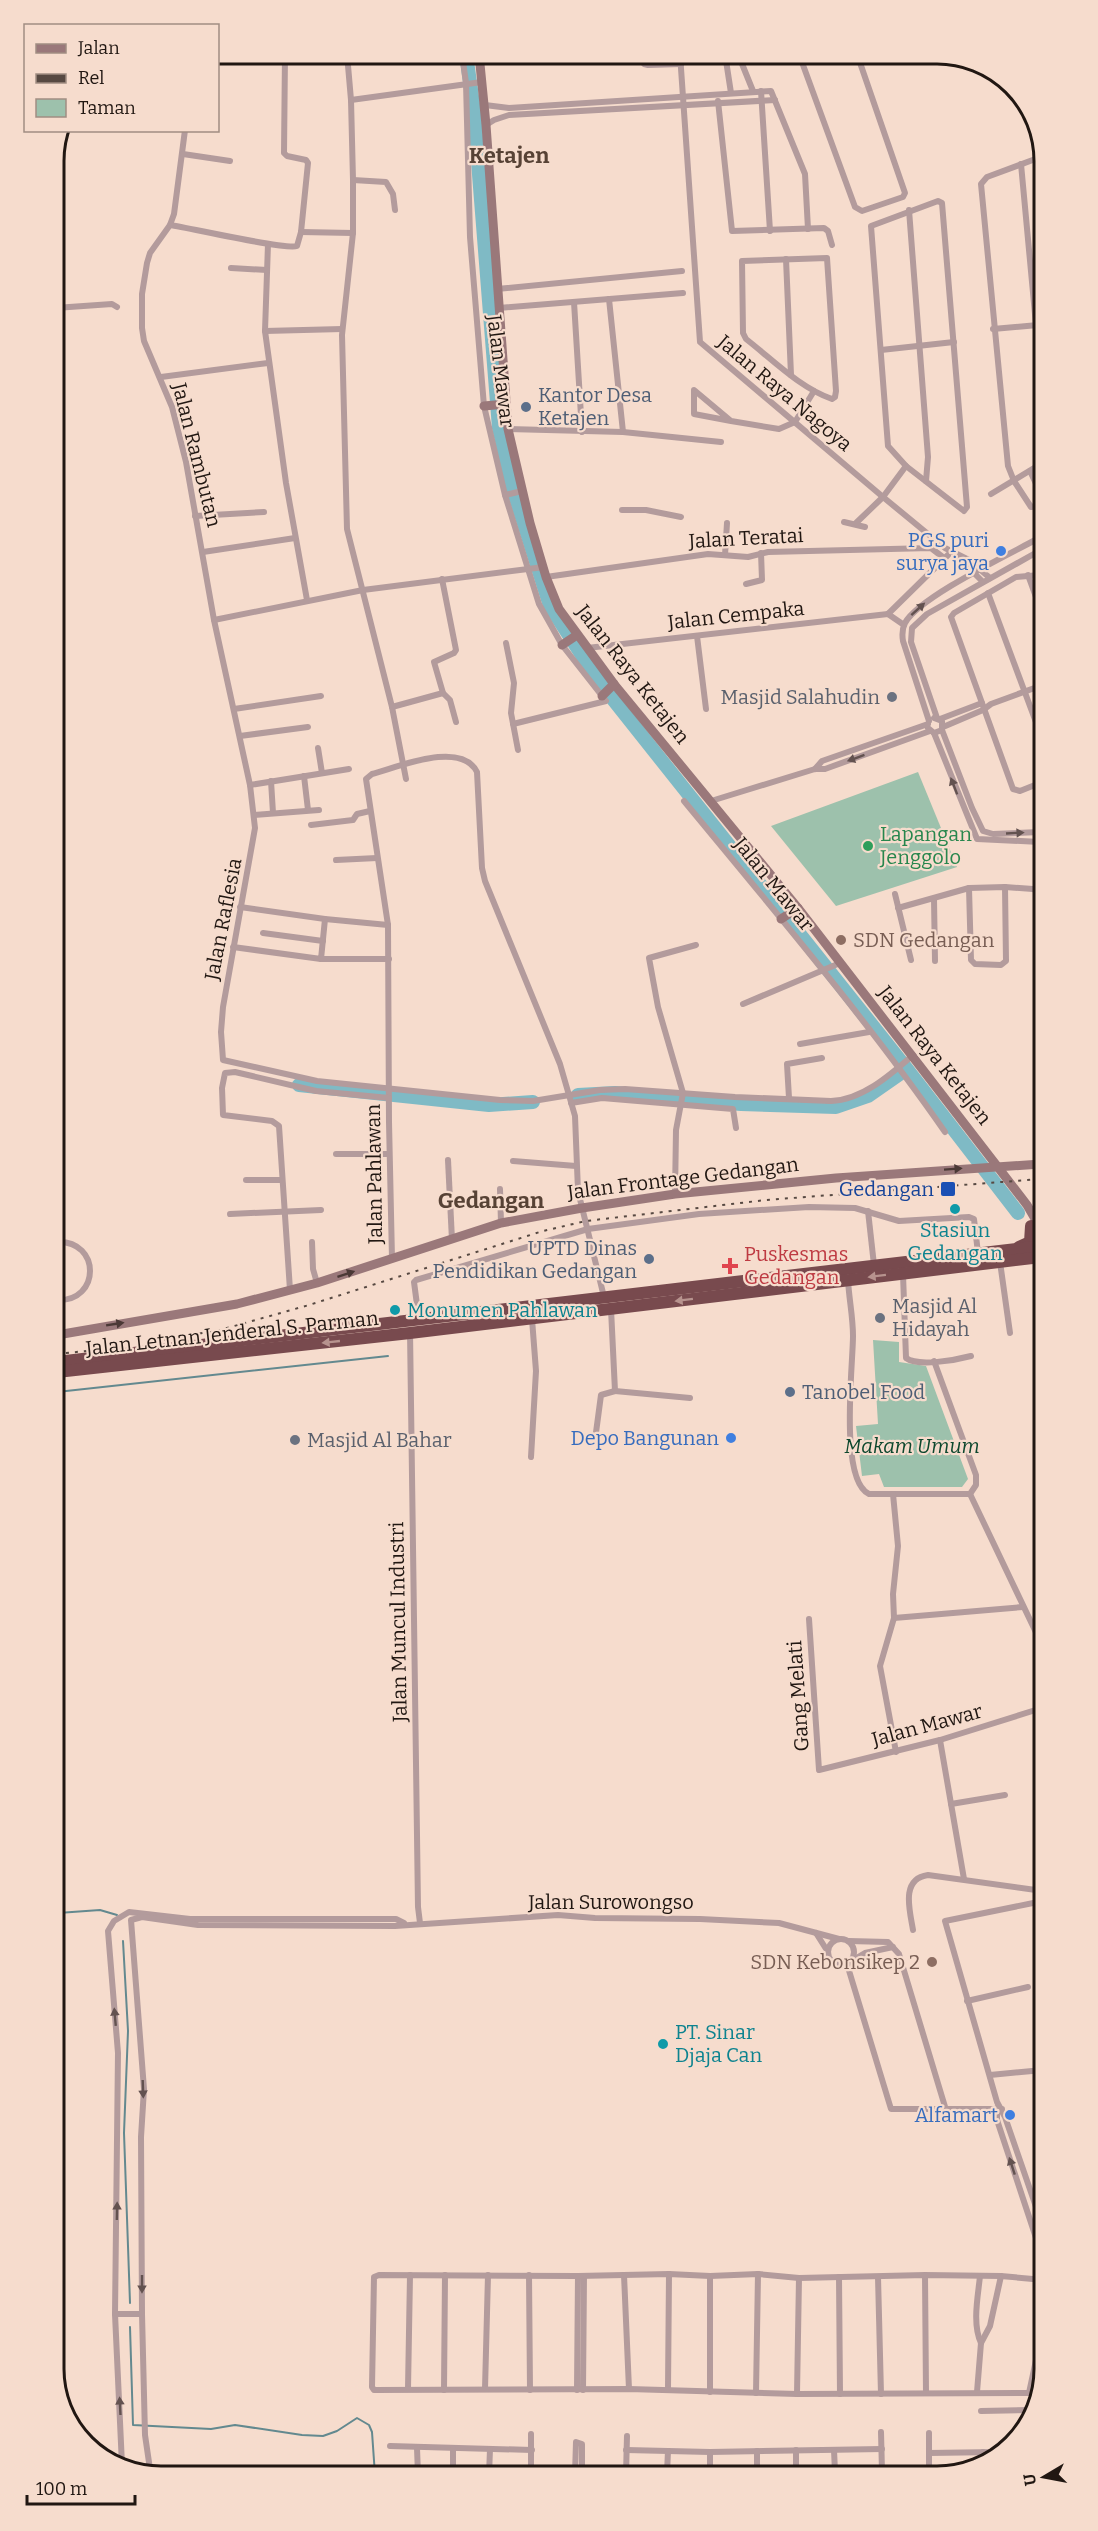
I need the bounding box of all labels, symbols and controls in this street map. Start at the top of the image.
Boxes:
legend [24,24,219,132]
text: Jalan [77,37,120,59]
text: Rel [78,67,104,89]
text: Taman [78,97,136,119]
district label: Ketajen [469,142,549,169]
street label: Jalan Mawar [482,312,520,429]
street label: Jalan Raya Nagoya [712,329,857,456]
street label: Jalan Rambutan [167,379,227,530]
place label: Kantor Desa Ketajen [538,383,652,431]
marker: Kantor Desa Ketajen [519,400,533,414]
street label: Jalan Teratai [687,523,804,553]
place label: PGS puri surya jaya [896,528,989,576]
marker: PGS puri surya jaya [994,544,1008,558]
street label: Jalan Cempaka [666,596,806,634]
street label: Jalan Raya Ketajen [570,599,695,749]
one-way arrow [910,603,925,616]
place label: Masjid Salahudin [721,685,880,710]
marker: Masjid Salahudin [885,690,899,704]
one-way arrow [847,754,865,763]
one-way arrow [949,777,959,795]
place label: Lapangan Jenggolo [879,822,972,869]
one-way arrow [1005,829,1024,838]
street label: Jalan Mawar [728,832,819,936]
marker: Lapangan Jenggolo [861,839,875,853]
street label: Jalan Raflesia [199,856,247,983]
place label: SDN Gedangan [853,928,995,952]
marker: SDN Gedangan [834,933,848,947]
street label: Jalan Raya Ketajen [872,980,997,1130]
street label: Jalan Pahlawan [361,1103,387,1245]
street label: Jalan Frontage Gedangan [565,1152,800,1204]
one-way arrow [944,1165,963,1174]
place label: Gedangan [839,1177,934,1201]
marker: Gedangan [939,1180,957,1198]
district label: Gedangan [438,1187,544,1214]
marker: Stasiun Gedangan [948,1202,962,1216]
place label: Stasiun Gedangan [907,1218,1003,1265]
place label: UPTD Dinas Pendidikan Gedangan [432,1236,637,1283]
place label: Puskesmas Gedangan [744,1242,848,1289]
marker: UPTD Dinas Pendidikan Gedangan [642,1252,656,1266]
marker: Puskesmas Gedangan [721,1257,739,1275]
one-way arrow [337,1269,355,1278]
one-way arrow [868,1272,887,1281]
place label: Masjid Al Hidayah [892,1294,977,1341]
one-way arrow [674,1295,693,1305]
place label: Monumen Pahlawan [407,1298,598,1322]
marker: Monumen Pahlawan [388,1303,402,1317]
street label: Jalan Letnan Jenderal S. Parman [83,1306,380,1360]
marker: Masjid Al Hidayah [873,1311,887,1325]
one-way arrow [105,1319,124,1328]
one-way arrow [322,1337,341,1346]
place label: Tanobel Food [802,1380,925,1404]
marker: Tanobel Food [783,1385,797,1399]
place label: Depo Bangunan [571,1426,719,1450]
place label: Masjid Al Bahar [307,1428,452,1453]
marker: Depo Bangunan [724,1431,738,1445]
marker: Masjid Al Bahar [288,1433,302,1447]
park label: Makam Umum [844,1434,980,1458]
street label: Jalan Muncul Industri [384,1522,412,1723]
street label: Gang Melati [782,1640,814,1752]
street label: Jalan Mawar [868,1699,985,1752]
street label: Jalan Surowongso [527,1890,694,1914]
place label: SDN Kebonsikep 2 [750,1950,920,1974]
marker: SDN Kebonsikep 2 [925,1955,939,1969]
one-way arrow [111,2007,120,2026]
place label: PT. Sinar Djaja Can [675,2020,762,2068]
marker: PT. Sinar Djaja Can [656,2037,670,2051]
one-way arrow [138,2079,148,2098]
place label: Alfamart [914,2103,998,2127]
marker: Alfamart [1003,2108,1017,2122]
one-way arrow [1007,2157,1017,2175]
one-way arrow [112,2202,122,2221]
one-way arrow [137,2274,147,2293]
one-way arrow [115,2397,124,2416]
north arrow [1014,2447,1074,2507]
scale bar [27,2468,135,2506]
text: U [1019,2472,1040,2487]
text: 100 m [36,2478,87,2500]

